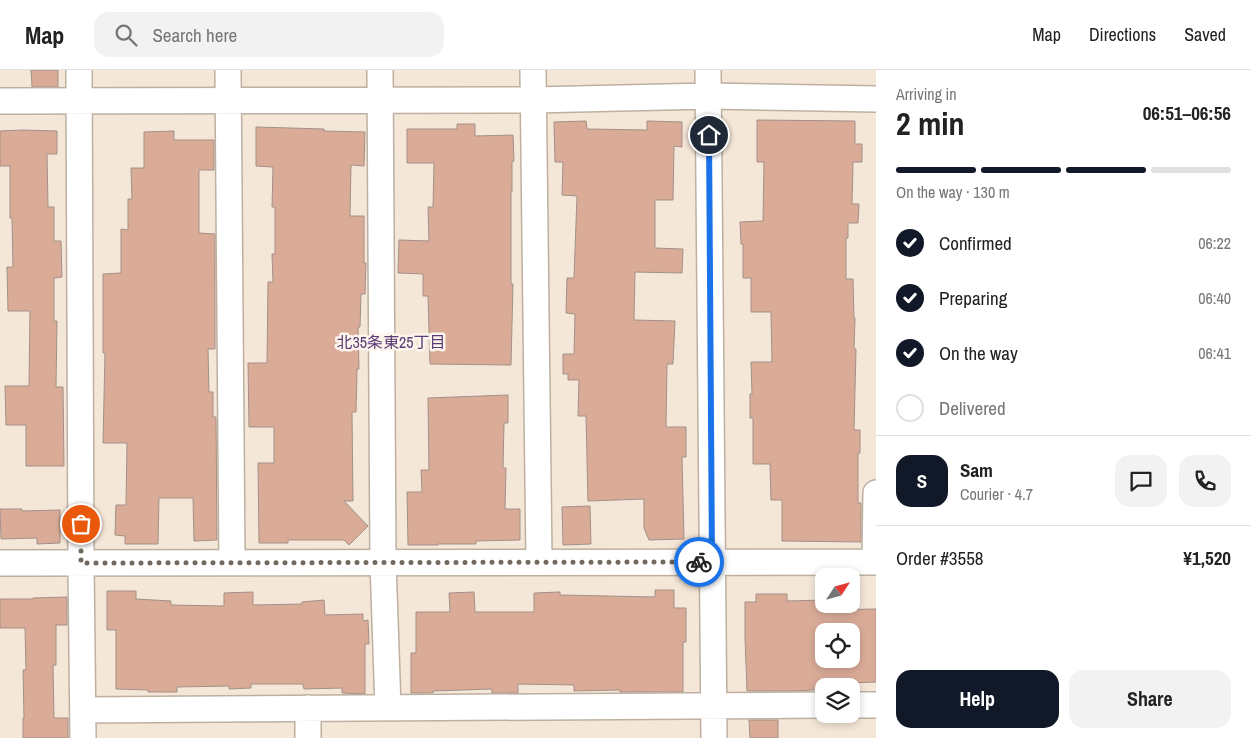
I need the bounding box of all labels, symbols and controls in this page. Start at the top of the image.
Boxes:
search box [94,12,444,57]
text: Map [25,19,64,51]
icon: search [112,21,140,49]
text: Search here [152,22,237,48]
text: Map [1032,22,1061,47]
text: Directions [1089,22,1156,47]
text: Saved [1184,22,1226,47]
text: Arriving in [896,83,957,105]
text: 06:51–06:56 [1143,100,1231,126]
text: 2 min [896,102,965,145]
pin [688,114,730,156]
icon: home [695,121,723,149]
text: On the way · 130 m [896,181,1010,203]
icon: check [896,229,924,257]
text: Confirmed [939,230,1012,256]
text: 06:22 [1198,232,1231,254]
icon: check [896,284,924,312]
text: Preparing [939,285,1007,311]
text: 06:40 [1198,287,1231,309]
district label: 北35条東25丁目 [336,331,446,353]
icon: check [896,339,924,367]
text: On the way [939,340,1018,366]
text: 06:41 [1198,342,1231,364]
text: Delivered [939,395,1006,421]
button: chat [1115,455,1167,507]
button: phone [1179,455,1231,507]
text: Sam [960,457,993,483]
text: S [917,468,927,494]
text: Courier · 4.7 [960,483,1033,505]
pin [60,503,102,545]
icon: bag [67,510,95,538]
courier [674,537,724,587]
text: Order #3558 [896,545,983,571]
text: ¥1,520 [1183,545,1231,571]
icon: bike [685,548,713,576]
north arrow [815,568,860,612]
map controls [815,568,860,723]
button: locate [815,623,860,668]
button: Help [896,670,1059,728]
button: Share [1069,670,1231,728]
button: layers [815,678,860,723]

